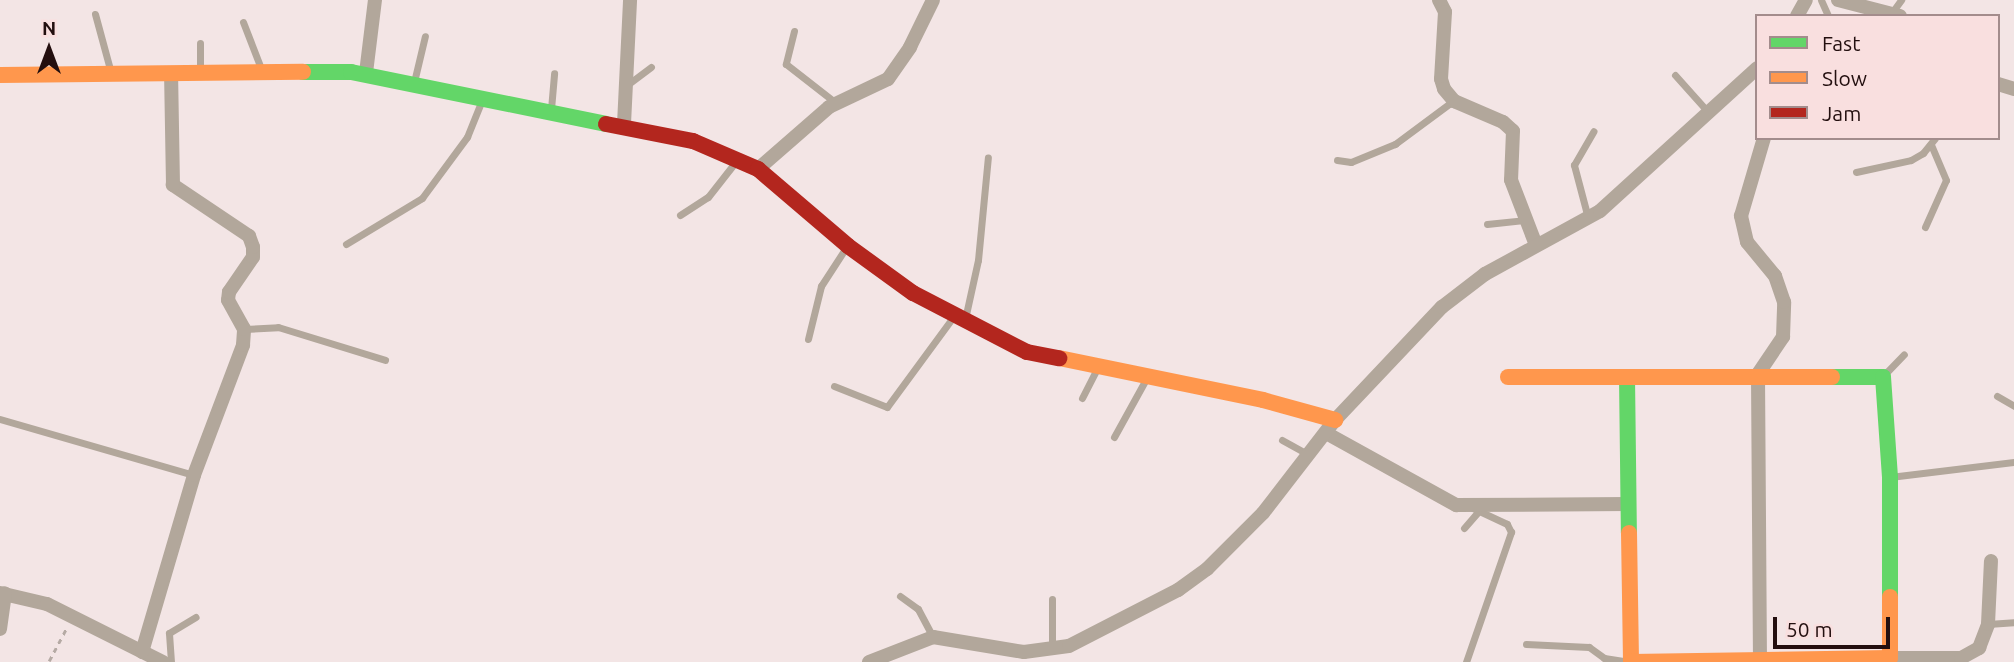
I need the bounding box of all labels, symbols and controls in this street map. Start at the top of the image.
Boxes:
north arrow [14,14,84,84]
legend [1755,14,2000,140]
text: N [42,17,56,39]
text: Fast [1822,31,1860,55]
text: Slow [1822,66,1867,90]
text: Jam [1822,101,1861,125]
scale bar [1776,602,1893,646]
text: 50 m [1786,617,1833,641]

